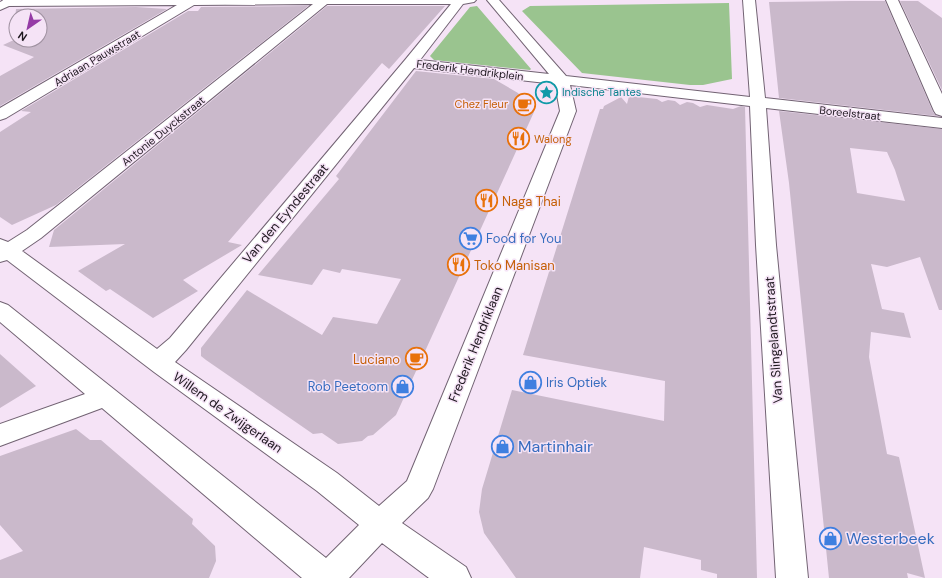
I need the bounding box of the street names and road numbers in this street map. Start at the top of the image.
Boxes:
street label: Adriaan Pauwstraat [51,27,143,89]
street label: Frederik Hendrikplein [416,56,524,84]
street label: Antonie Duyckstraat [118,93,208,169]
street label: Boreelstraat [819,103,881,123]
street label: Van den Eyndestraat [239,160,332,267]
street label: Van Slingelandtstraat [761,276,786,404]
street label: Frederik Hendriklaan [445,284,506,404]
street label: Willem de Zwijgerlaan [170,368,286,457]

